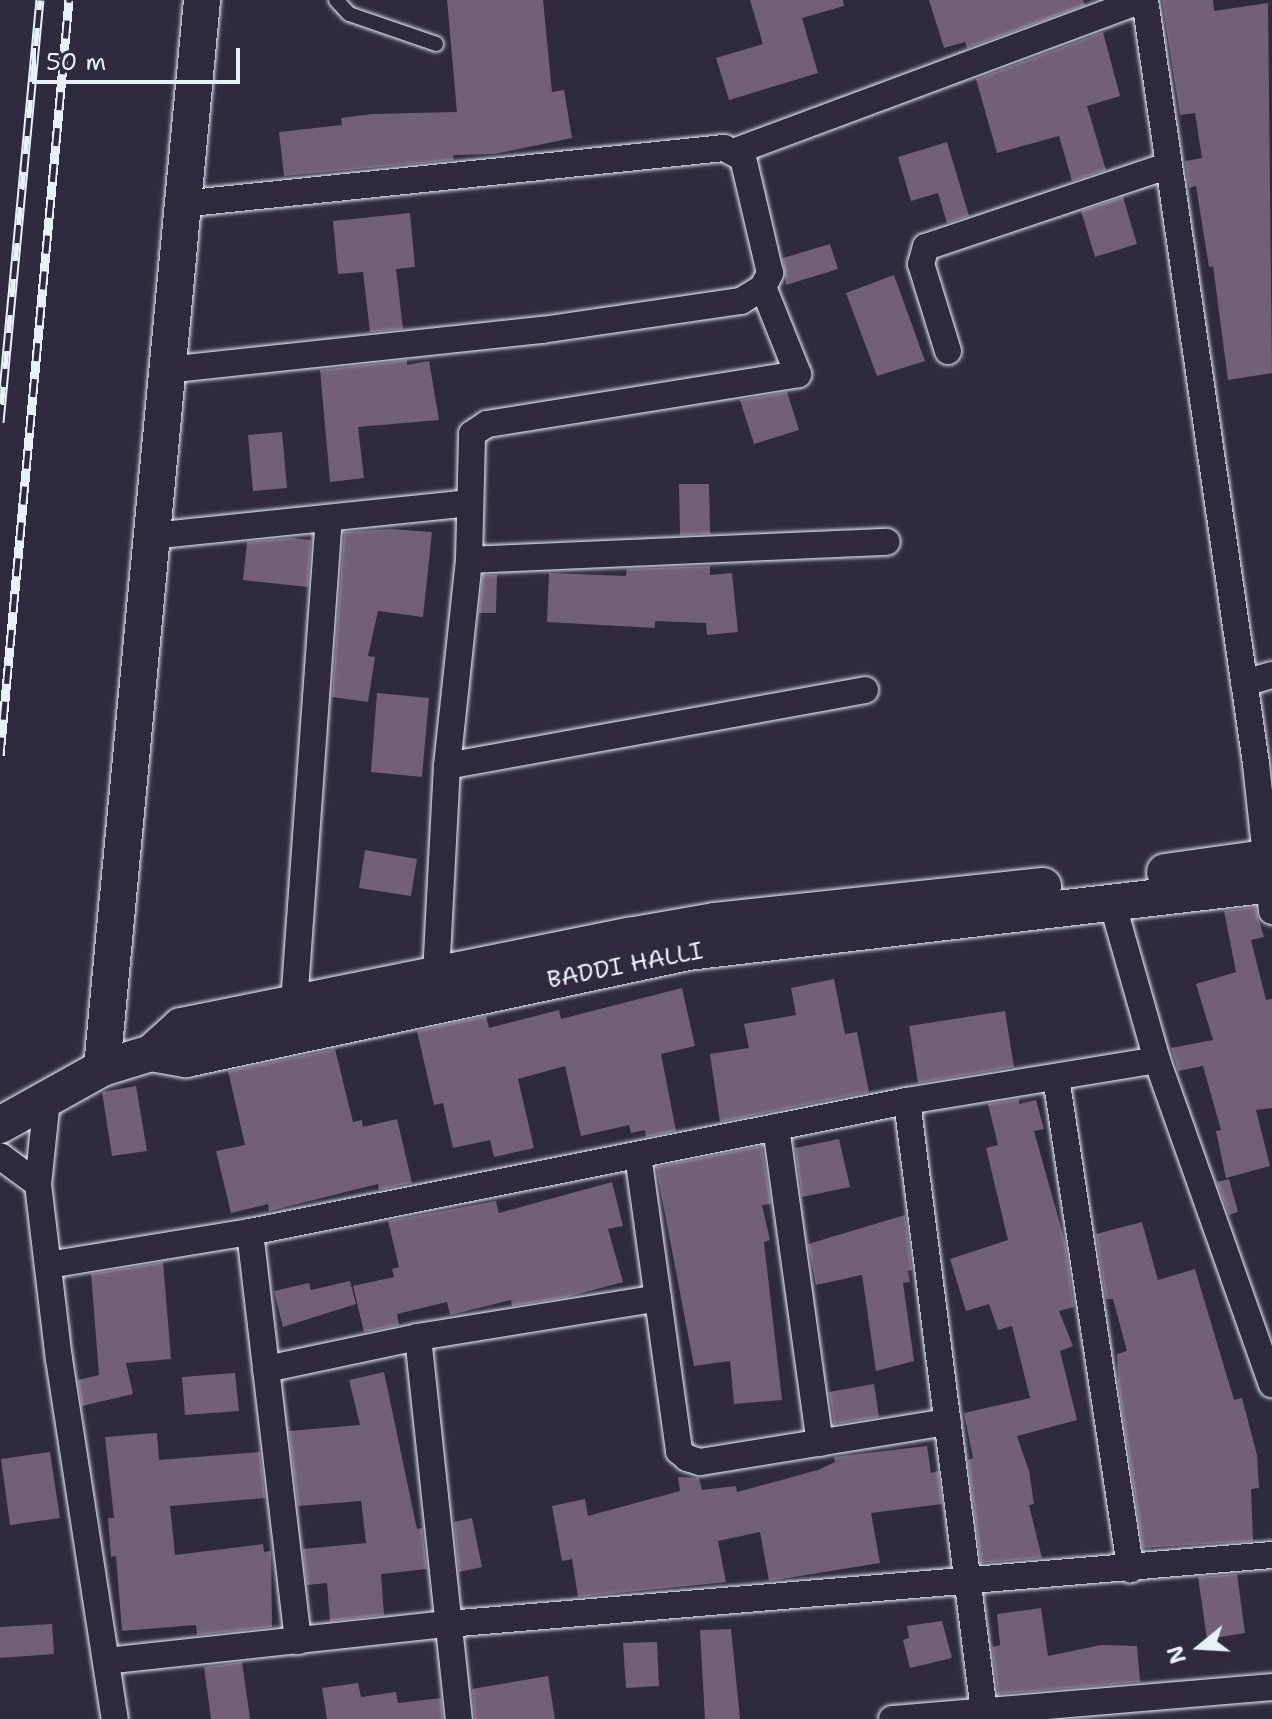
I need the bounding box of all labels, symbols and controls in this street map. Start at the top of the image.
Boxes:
scale bar [36,32,244,82]
text: 50 m [46,46,106,78]
street label: BADDI HALLI [545,937,705,995]
north arrow [1160,1607,1240,1687]
text: N [1160,1642,1193,1667]

